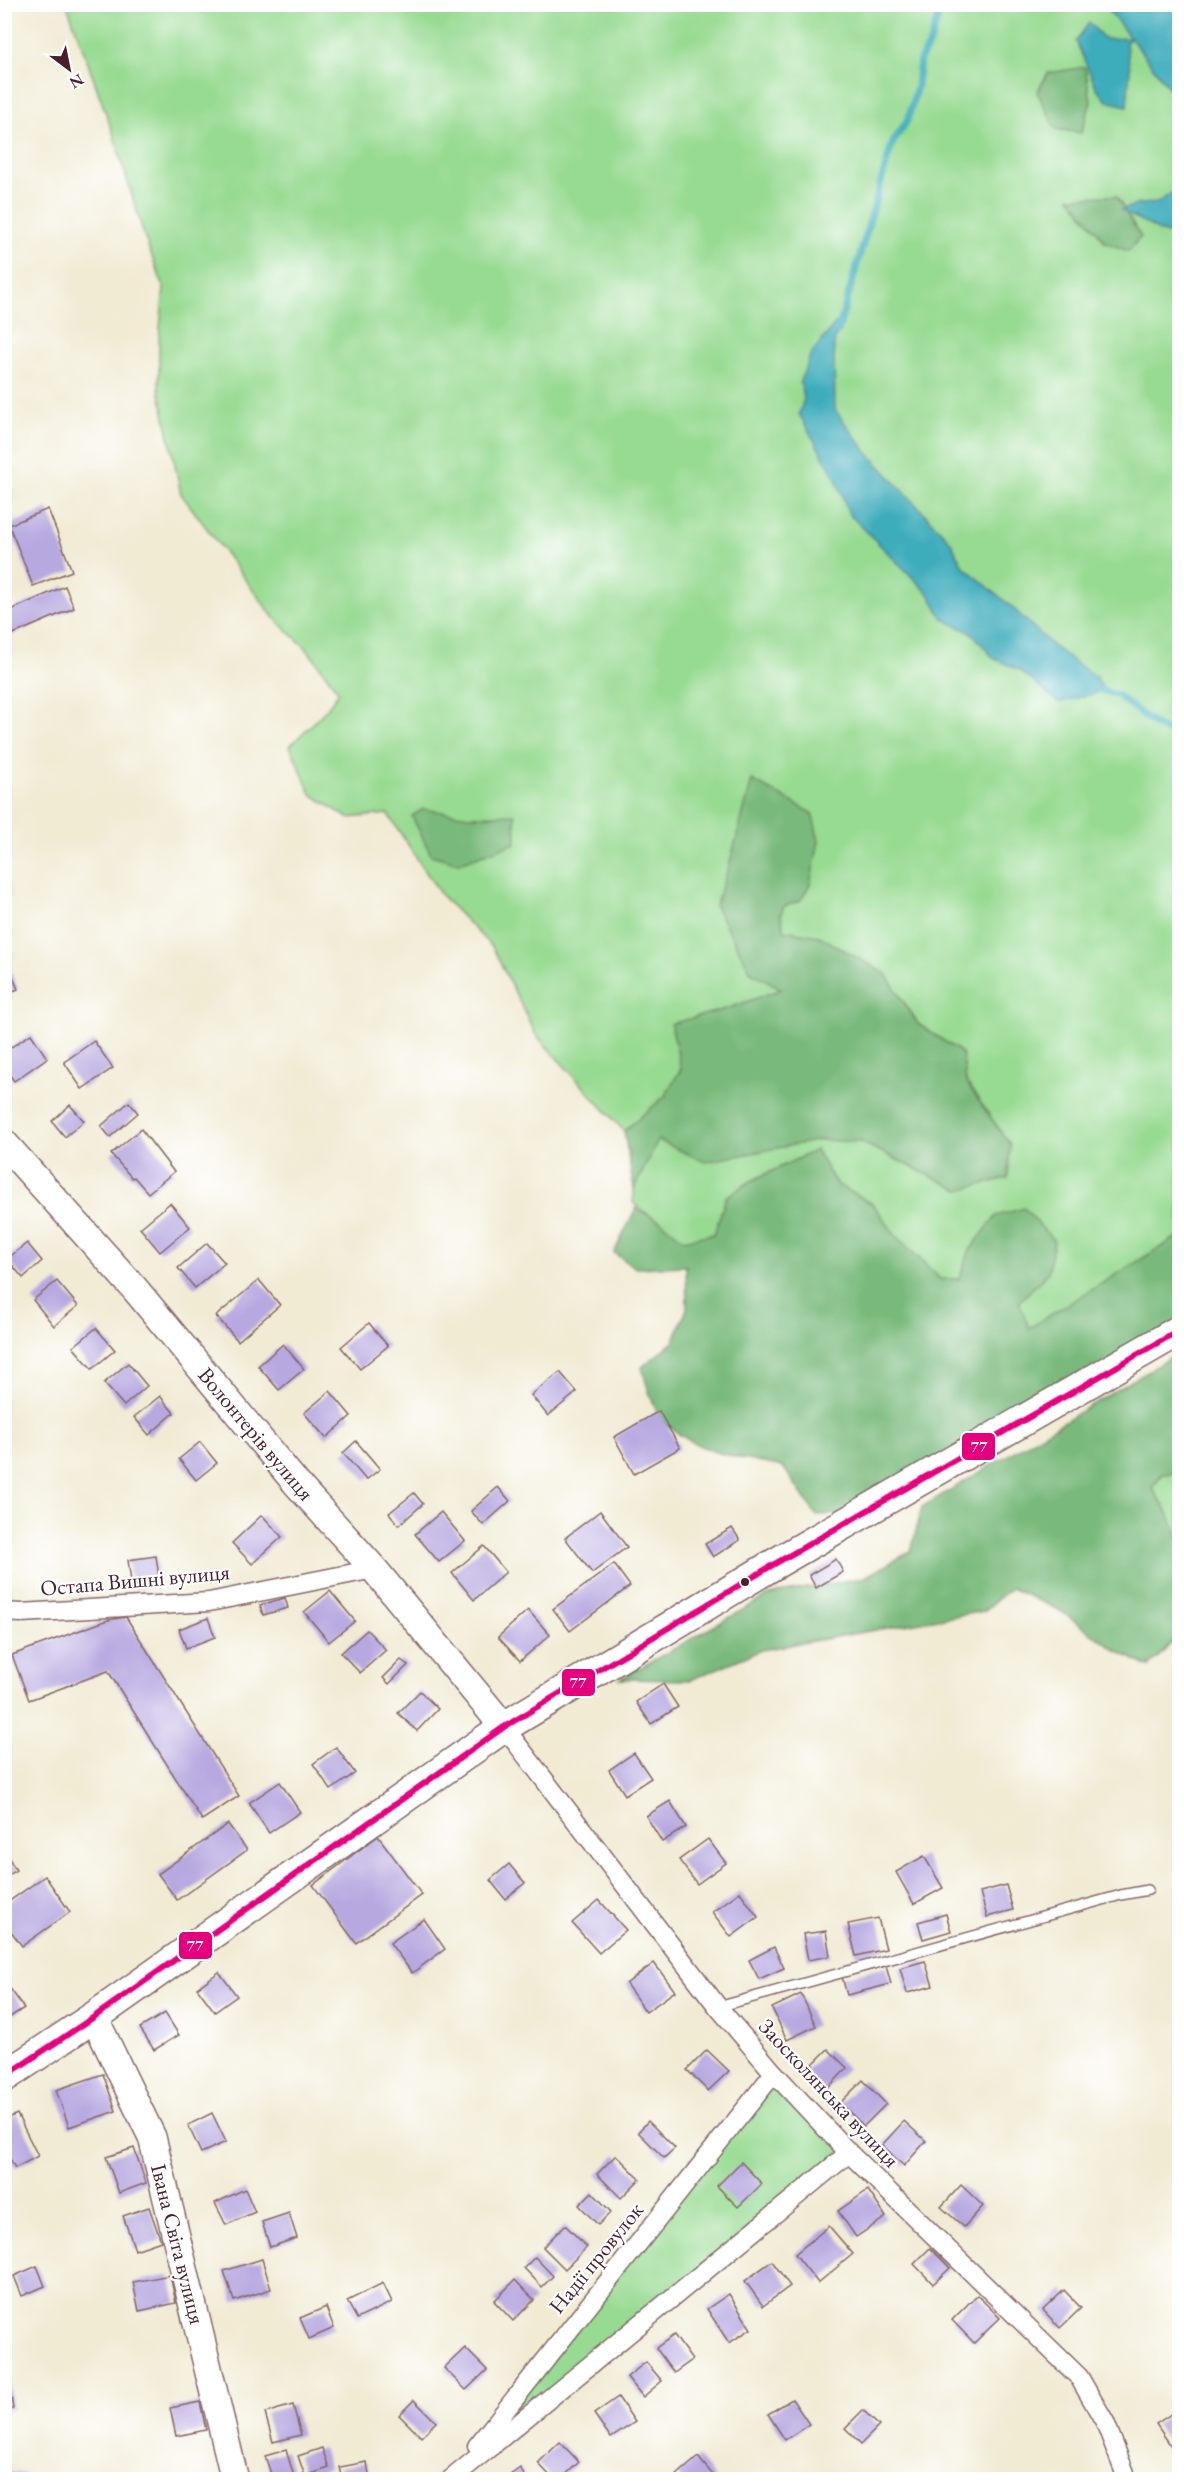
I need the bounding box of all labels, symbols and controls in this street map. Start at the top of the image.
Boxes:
north arrow [39,39,99,99]
text: N [66,69,88,94]
street label: Волонтерів вулиця [192,1361,320,1507]
line badge: 77 [961,1432,996,1461]
text: 77 [971,1436,988,1457]
street label: Остапа Вишні вулиця [39,1557,231,1603]
unlabelled marker [739,1576,751,1588]
line badge: 77 [561,1668,596,1697]
text: 77 [570,1672,587,1693]
line badge: 77 [178,1931,213,1960]
text: 77 [187,1935,204,1956]
street label: Заосколянська вулиця [752,2012,906,2174]
street label: Івана Світа вулиця [144,2161,212,2327]
street label: Надії провулок [542,2196,650,2320]

